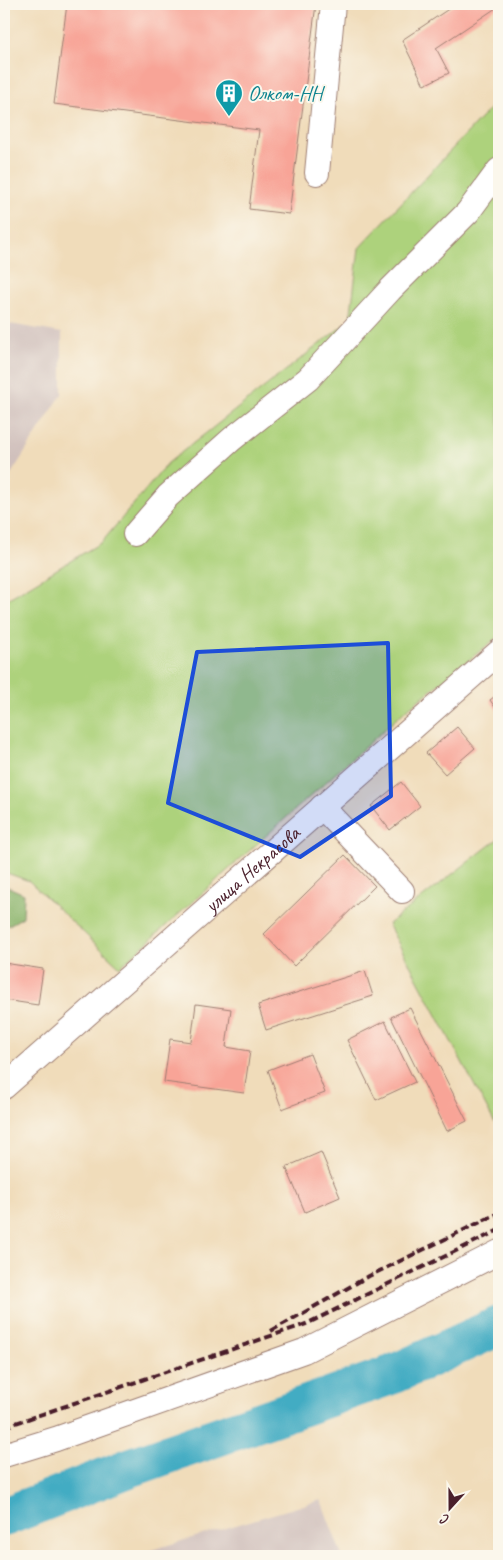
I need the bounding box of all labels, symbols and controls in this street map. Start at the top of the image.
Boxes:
building icon: Олком-НН [214,78,244,117]
place label: Олком-НН [248,80,326,106]
street label: улица Некрасова [197,819,306,919]
north arrow [426,1482,476,1532]
text: С [437,1510,452,1529]

